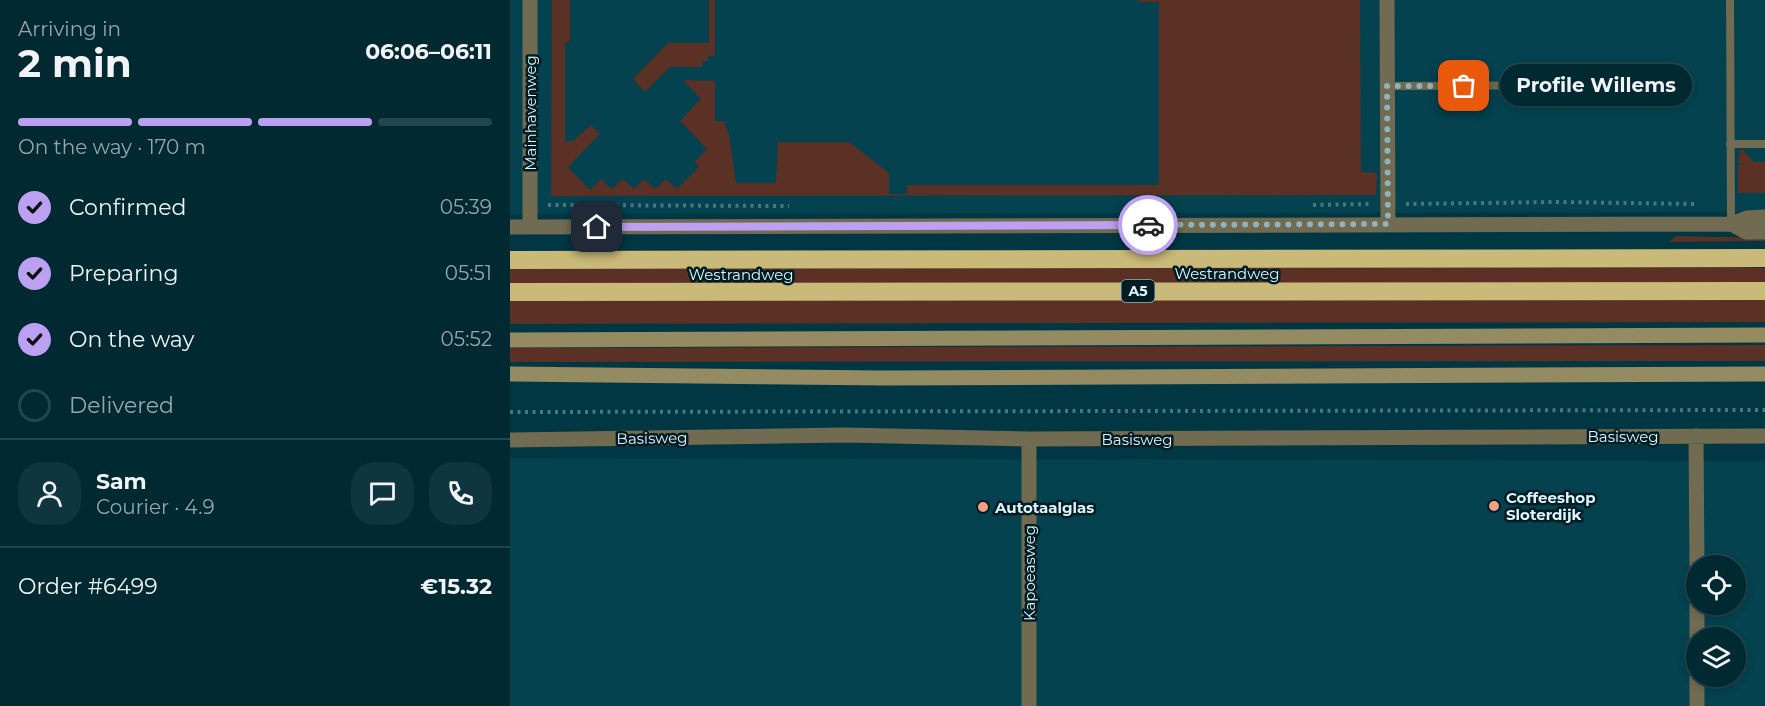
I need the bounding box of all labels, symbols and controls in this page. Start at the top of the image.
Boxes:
text: Arriving in [18,17,121,41]
text: 06:06–06:11 [365,38,492,65]
text: 2 min [18,39,132,87]
street label: Mainhavenweg [521,55,540,171]
pin [1438,60,1489,111]
callout: Profile Willems [1500,65,1692,107]
icon: bag [1447,69,1480,102]
text: Profile Willems [1516,73,1676,97]
text: On the way · 170 m [18,135,206,159]
icon: check [18,191,51,224]
text: Confirmed [69,194,186,221]
text: 05:39 [440,195,492,219]
courier [1118,195,1178,255]
pin [571,201,622,252]
icon: car [1132,209,1165,242]
icon: home [580,210,613,243]
icon: check [18,257,51,290]
text: Preparing [69,260,178,287]
text: 05:51 [445,261,492,285]
street label: Westrandweg [1174,264,1280,283]
street label: Westrandweg [688,265,794,284]
road number: A5 [1122,280,1154,302]
icon: check [18,323,51,356]
text: On the way [69,326,194,353]
text: 05:52 [441,327,492,351]
text: Delivered [69,392,174,419]
street label: Basisweg [1588,427,1658,446]
street label: Basisweg [616,428,688,448]
street label: Basisweg [1102,430,1172,449]
button: person [18,462,81,525]
button: chat [351,462,414,525]
button: phone [429,462,492,525]
text: Sam [96,468,147,495]
place label: Coffeeshop Sloterdijk [1506,488,1596,524]
text: Courier · 4.9 [96,495,215,519]
place label: Autotaalglas [994,498,1094,517]
marker: Coffeeshop Sloterdijk [1487,499,1501,513]
marker: Autotaalglas [976,500,990,514]
street label: Kapoeasweg [1020,525,1039,621]
map controls [1686,555,1746,687]
button: locate [1686,555,1746,615]
text: Order #6499 [18,573,158,600]
text: €15.32 [420,573,492,600]
button: layers [1686,627,1746,687]

